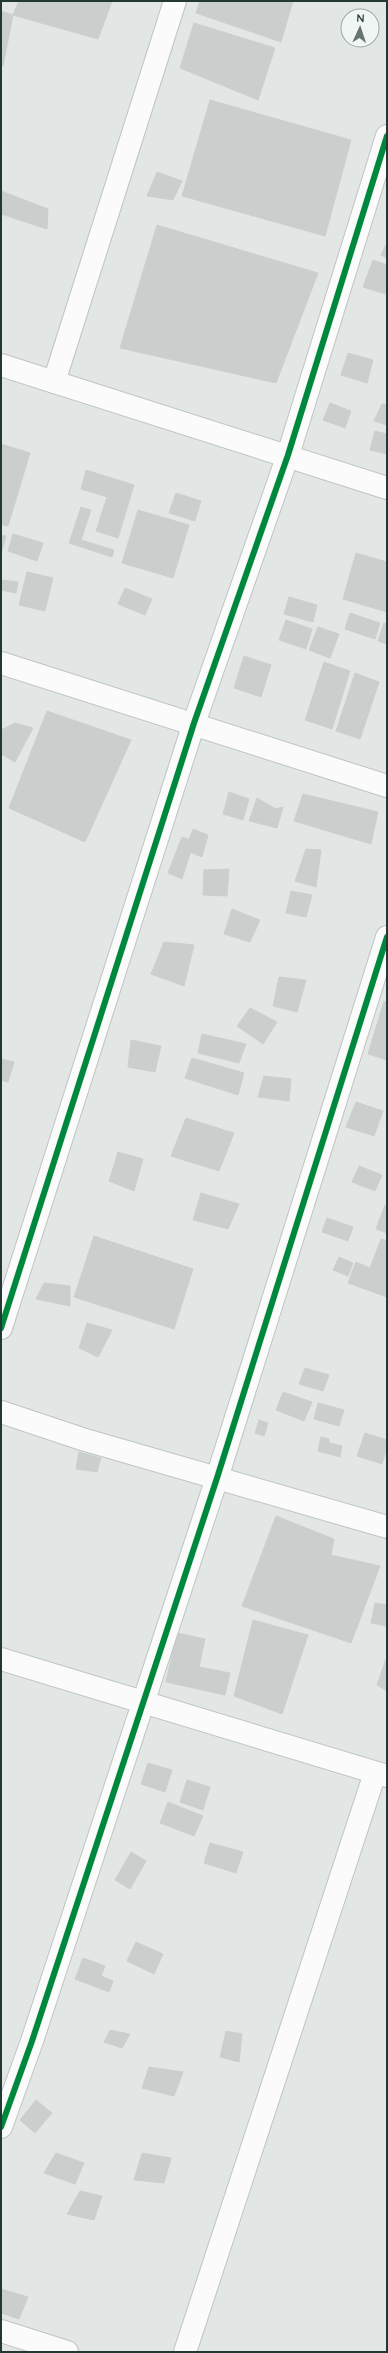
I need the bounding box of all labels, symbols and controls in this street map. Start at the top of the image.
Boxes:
north arrow [340,8,380,48]
text: N [356,11,365,25]

